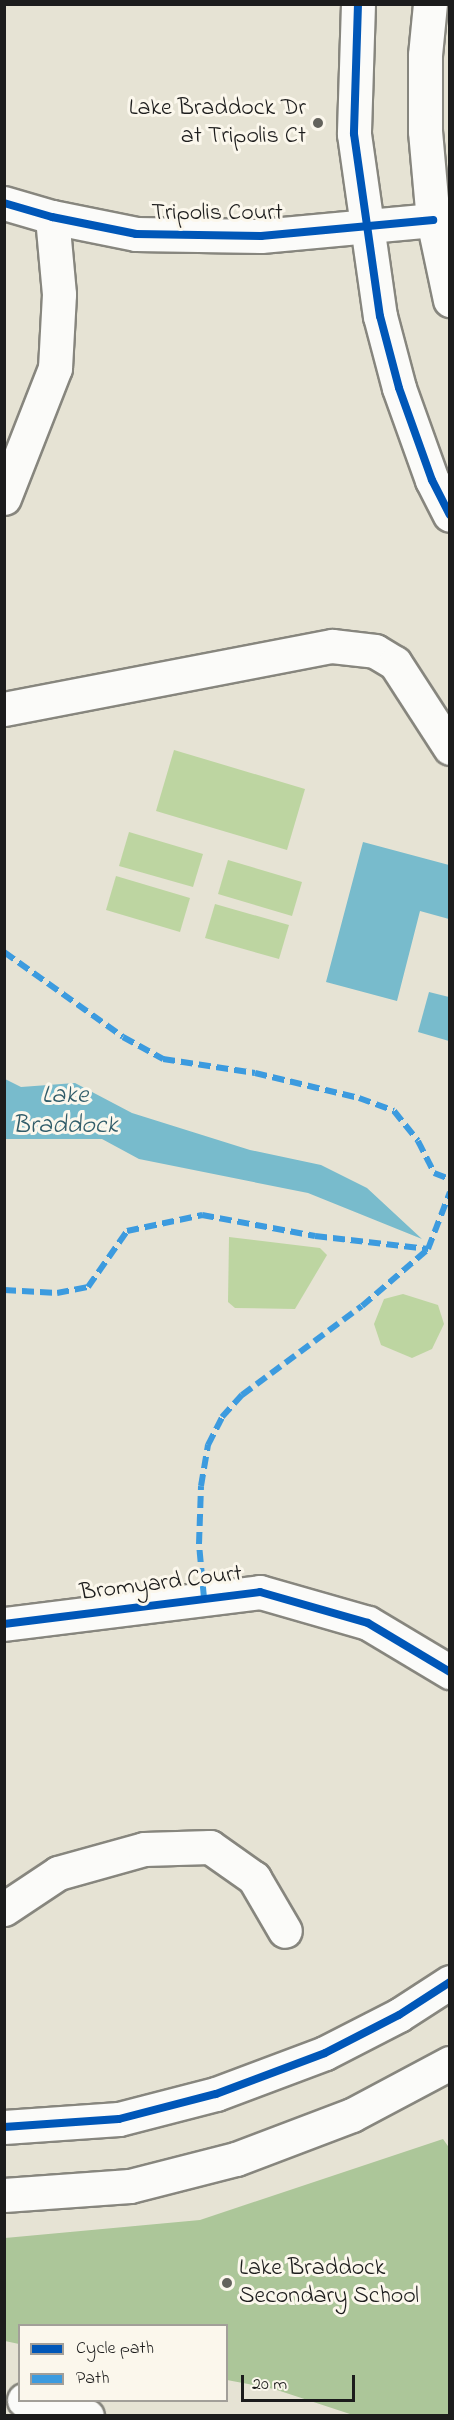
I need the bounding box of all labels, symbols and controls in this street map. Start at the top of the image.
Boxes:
place label: Lake Braddock Dr at Tripolis Ct [129,95,306,151]
marker: Lake Braddock Dr at Tripolis Ct [311,116,325,130]
street label: Tripolis Court [151,200,283,228]
water label: Lake Braddock [12,1081,118,1142]
street label: Bromyard Court [78,1560,244,1608]
place label: Lake Braddock Secondary School [239,2255,419,2311]
marker: Lake Braddock Secondary School [220,2276,234,2290]
legend [18,2324,228,2402]
text: Cycle path [76,2336,154,2362]
scale bar [244,2363,358,2401]
text: Path [76,2366,110,2392]
text: 20 m [252,2372,287,2398]

